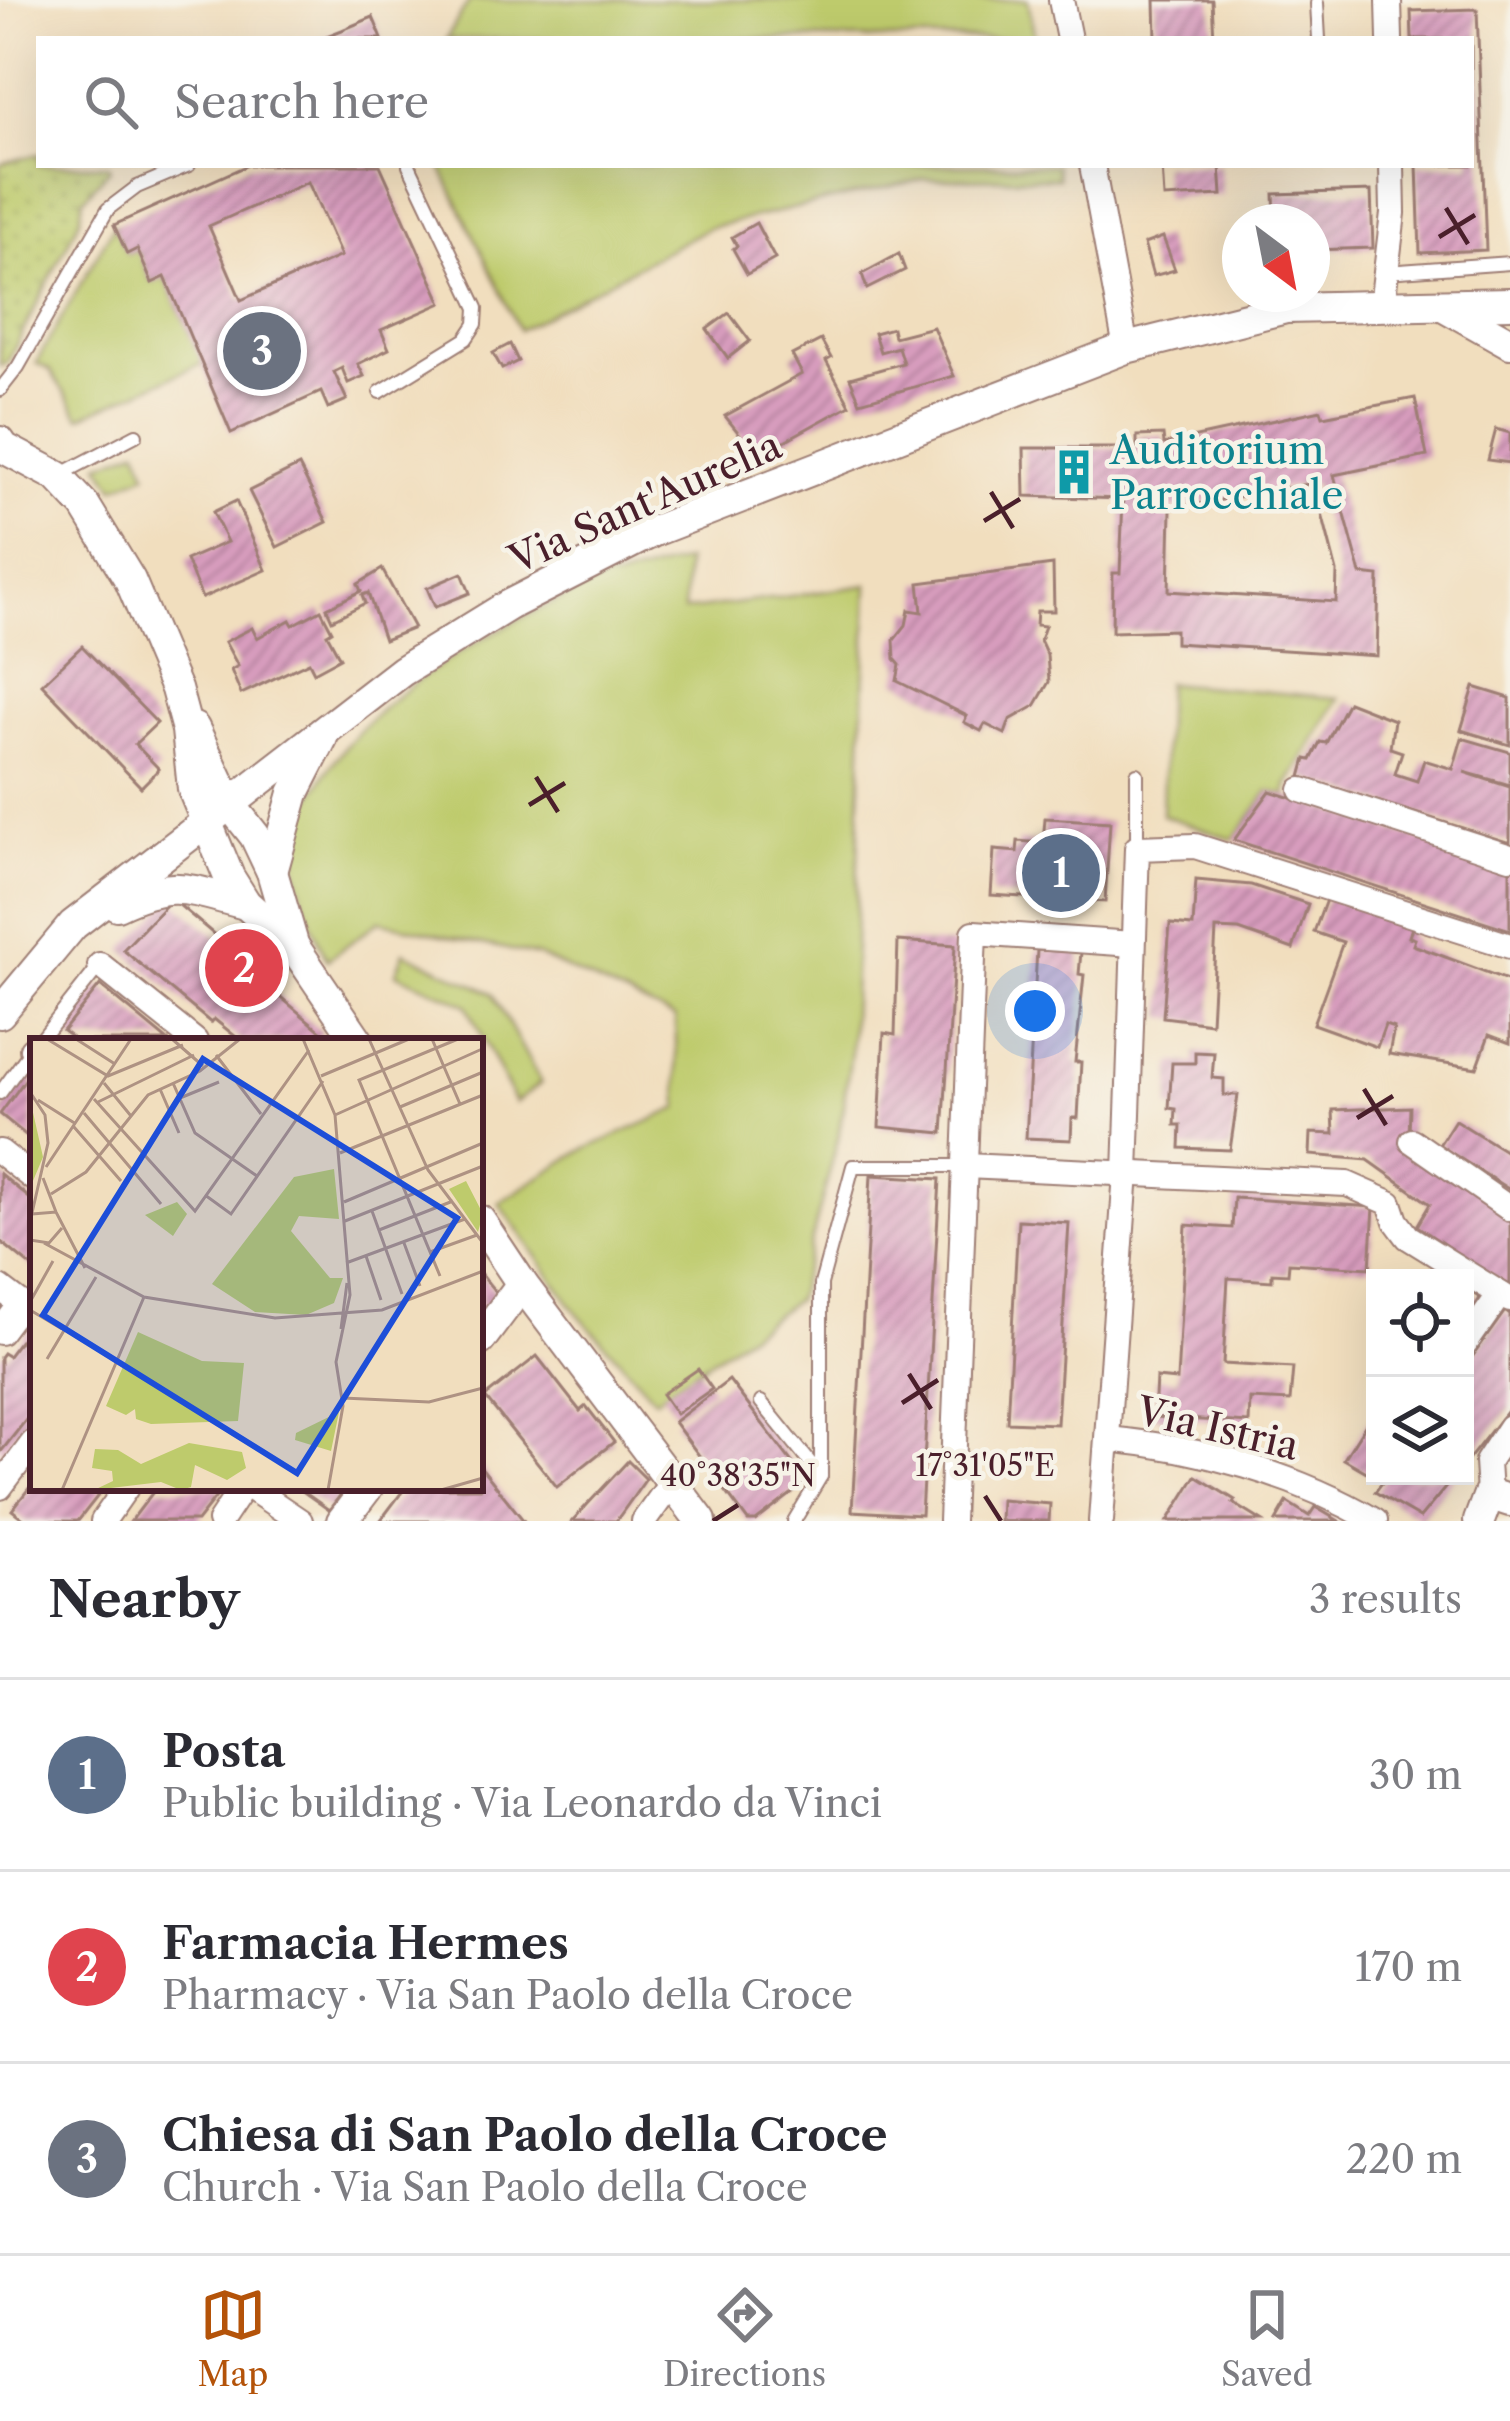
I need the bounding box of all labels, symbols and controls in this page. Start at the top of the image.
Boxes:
search box [36,36,1474,168]
icon: search [78,69,144,135]
text: Search here [174,74,429,130]
north arrow [1222,204,1330,312]
pin: 3 [223,306,301,396]
street label: Via Sant'Aurelia [501,420,789,584]
place label: Auditorium Parrocchiale [1109,426,1343,519]
building icon: Auditorium Parrocchiale [1049,447,1099,497]
pin: 1 [1022,828,1100,918]
pin: 2 [205,923,283,1013]
your location [1005,981,1065,1041]
inset map [30,1038,483,1491]
map controls [1366,1269,1474,1485]
button: locate [1366,1269,1474,1377]
button: layers [1366,1377,1474,1485]
street label: Via Istria [1132,1386,1304,1470]
text: 17°31'05"E [915,1447,1055,1484]
text: 40°38'35"N [660,1457,816,1494]
text: Nearby [48,1568,240,1630]
text: 3 results [1309,1575,1462,1623]
text: Posta [162,1723,285,1779]
text: 1 [78,1751,96,1799]
text: 30 m [1369,1751,1462,1799]
text: Public building · Via Leonardo da Vinci [162,1779,882,1827]
text: Farmacia Hermes [162,1915,569,1971]
text: 2 [75,1943,99,1991]
text: 170 m [1355,1943,1462,1991]
text: Pharmacy · Via San Paolo della Croce [162,1971,853,2019]
text: Chiesa di San Paolo della Croce [162,2107,887,2163]
text: 3 [76,2135,98,2183]
text: 220 m [1346,2135,1462,2183]
text: Church · Via San Paolo della Croce [162,2163,808,2211]
tab: Map [197,2282,268,2395]
tab: Directions [663,2282,826,2395]
tab: Saved [1221,2282,1313,2395]

